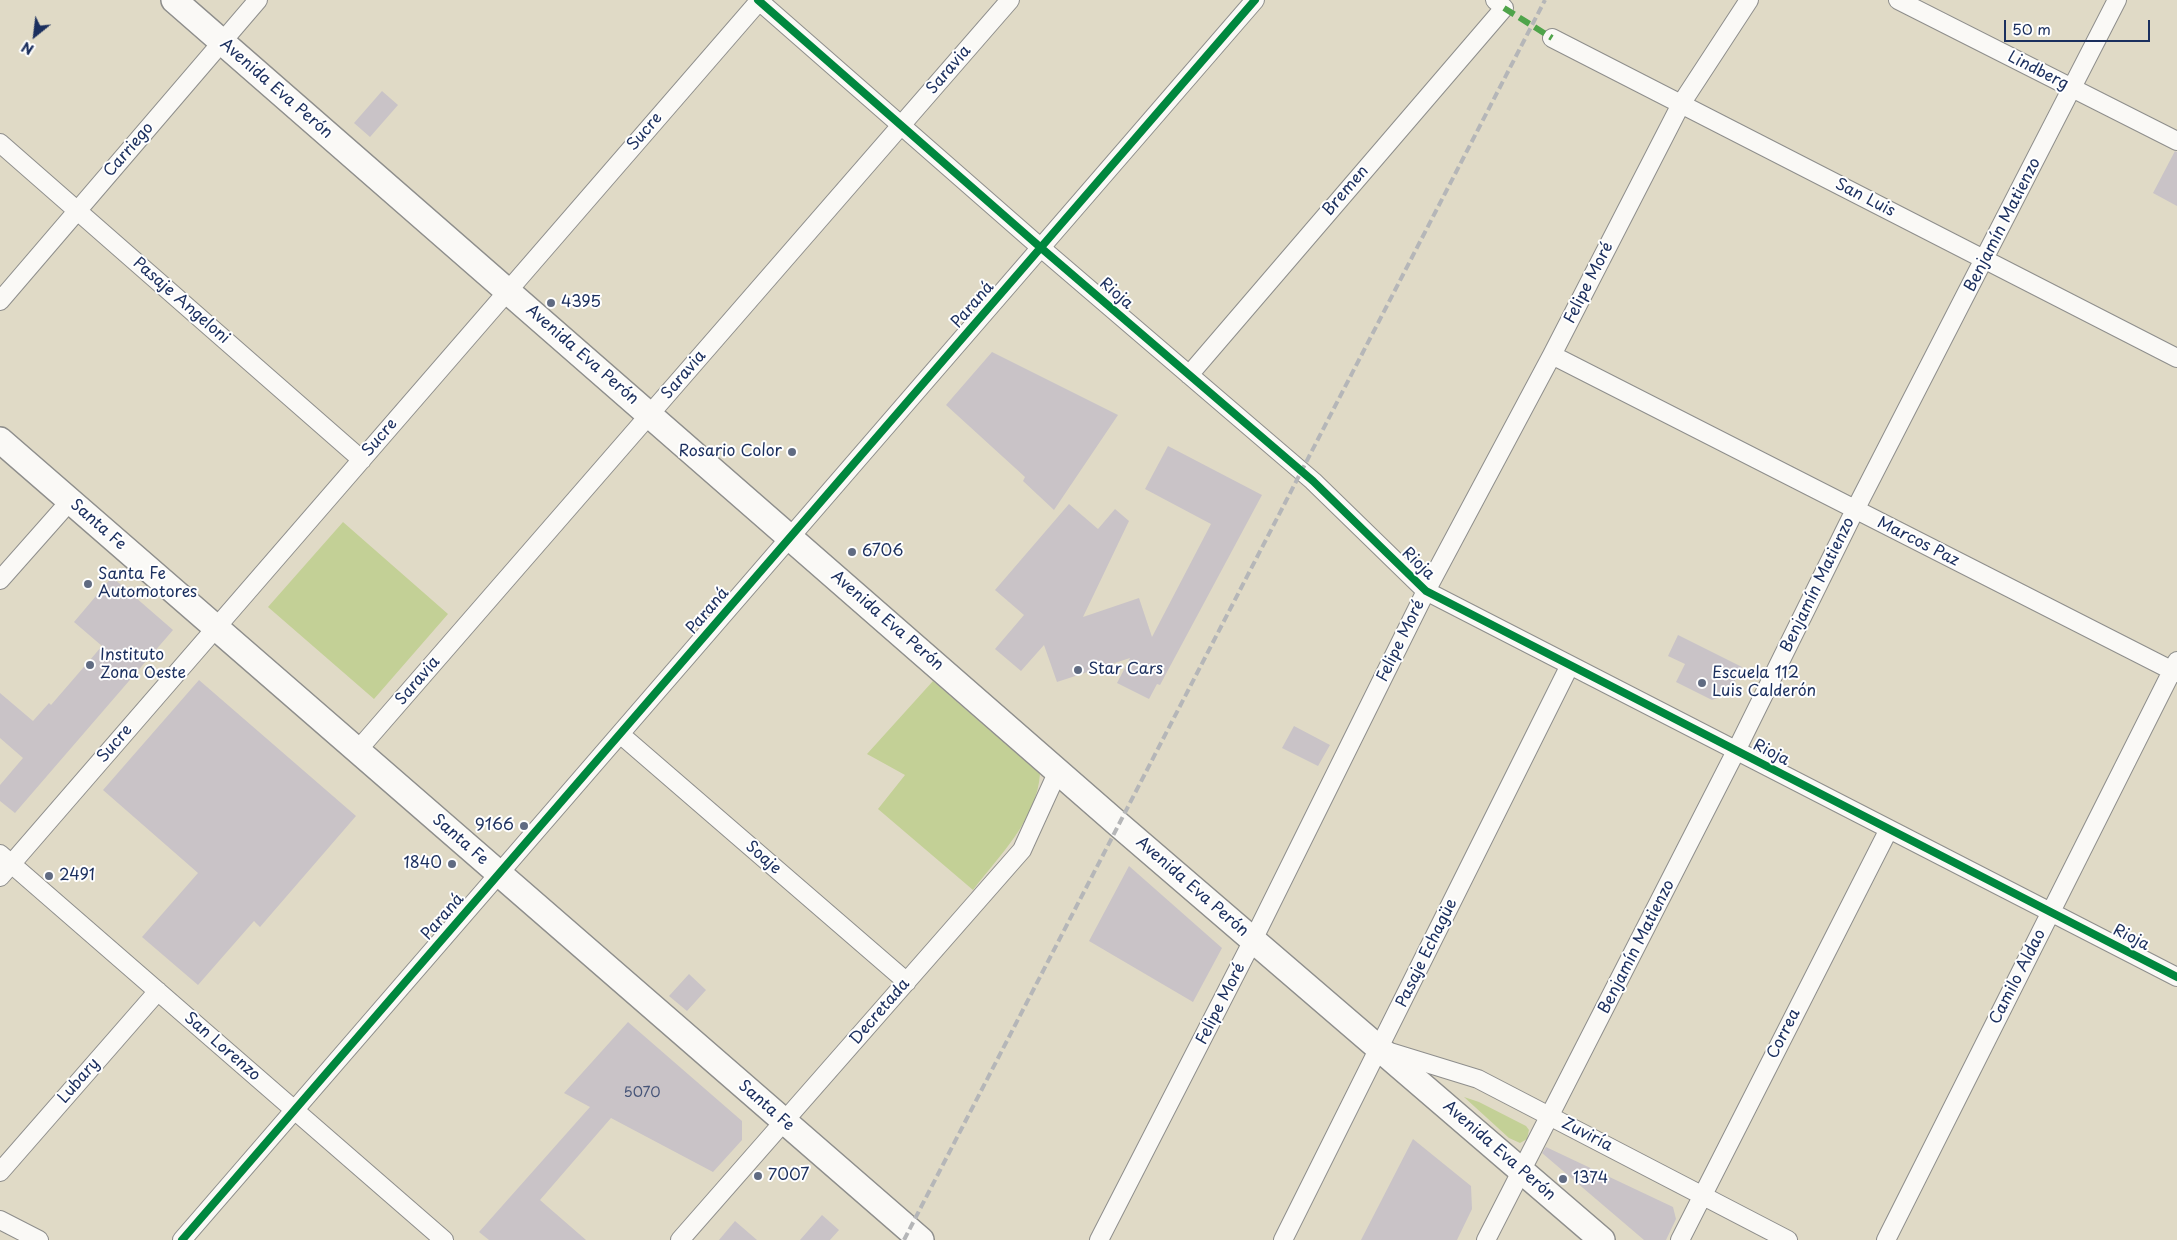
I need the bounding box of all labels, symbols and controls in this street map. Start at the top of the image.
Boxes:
north arrow [10,10,60,60]
scale bar [2007,10,2153,42]
text: 50 m [2012,17,2051,40]
street label: Avenida Eva Perón [216,35,336,143]
text: N [18,37,37,60]
street label: Saravia [923,42,975,98]
street label: Lindberg [2004,48,2072,94]
street label: Sucre [623,109,667,155]
street label: Carriego [100,119,158,181]
street label: Benjamín Matienzo [1961,155,2045,295]
street label: Bremen [1319,162,1373,220]
street label: San Luis [1832,175,1898,221]
street label: Felipe Moré [1560,239,1618,327]
street label: Pasaje Angeloni [129,254,233,348]
street label: Rioja [1095,274,1137,314]
street label: Paraná [948,278,998,332]
place label: 4395 [561,293,601,313]
marker: 4395 [545,297,557,309]
street label: Avenida Eva Perón [522,301,642,409]
street label: Saravia [658,347,710,403]
street label: Sucre [358,415,402,461]
place label: Rosario Color [678,442,782,462]
marker: Rosario Color [786,446,798,458]
street label: Santa Fe [66,495,130,555]
street label: Marcos Paz [1874,513,1962,571]
street label: Benjamín Matienzo [1777,514,1859,656]
place label: 6706 [862,542,903,562]
street label: Rioja [1398,544,1438,584]
marker: 6706 [846,546,858,558]
place label: Santa Fe Automotores [98,565,197,603]
street label: Avenida Eva Perón [827,567,947,675]
marker: Santa Fe Automotores [82,578,94,590]
street label: Paraná [683,584,733,638]
street label: Felipe Moré [1373,597,1429,685]
place label: Instituto Zona Oeste [100,646,186,684]
street label: Saravia [392,653,444,709]
marker: Instituto Zona Oeste [84,659,96,671]
place label: Star Cars [1088,660,1163,680]
marker: Star Cars [1072,664,1084,676]
place label: Escuela 112 Luis Calderón [1712,664,1816,702]
marker: Escuela 112 Luis Calderón [1696,677,1708,689]
street label: Sucre [93,721,137,767]
street label: Rioja [1750,736,1792,770]
street label: Santa Fe [428,810,492,870]
place label: 9166 [475,816,514,836]
marker: 9166 [518,820,530,832]
street label: Avenida Eva Perón [1132,833,1252,941]
street label: Soaje [741,837,785,879]
place label: 1840 [404,854,442,874]
marker: 1840 [446,858,458,870]
place label: 2491 [59,866,95,886]
marker: 2491 [43,870,55,882]
street label: Benjamín Matienzo [1595,877,1679,1017]
street label: Paraná [418,890,468,944]
street label: Pasaje Echagüe [1392,895,1462,1011]
street label: Rioja [2110,921,2152,955]
street label: Camilo Aldao [1986,926,2050,1028]
street label: Felipe Moré [1192,960,1250,1048]
street label: Decretada [846,975,914,1049]
street label: Correa [1763,1006,1805,1062]
street label: San Lorenzo [180,1009,264,1085]
street label: Lubary [54,1054,104,1108]
street label: Santa Fe [734,1076,798,1136]
house number: 5070 [624,1085,660,1101]
street label: Avenida Eva Perón [1439,1097,1559,1205]
street label: Zuviría [1558,1114,1616,1156]
place label: 7007 [768,1166,809,1186]
place label: 1374 [1573,1169,1608,1189]
marker: 7007 [752,1170,764,1182]
marker: 1374 [1557,1173,1569,1185]

